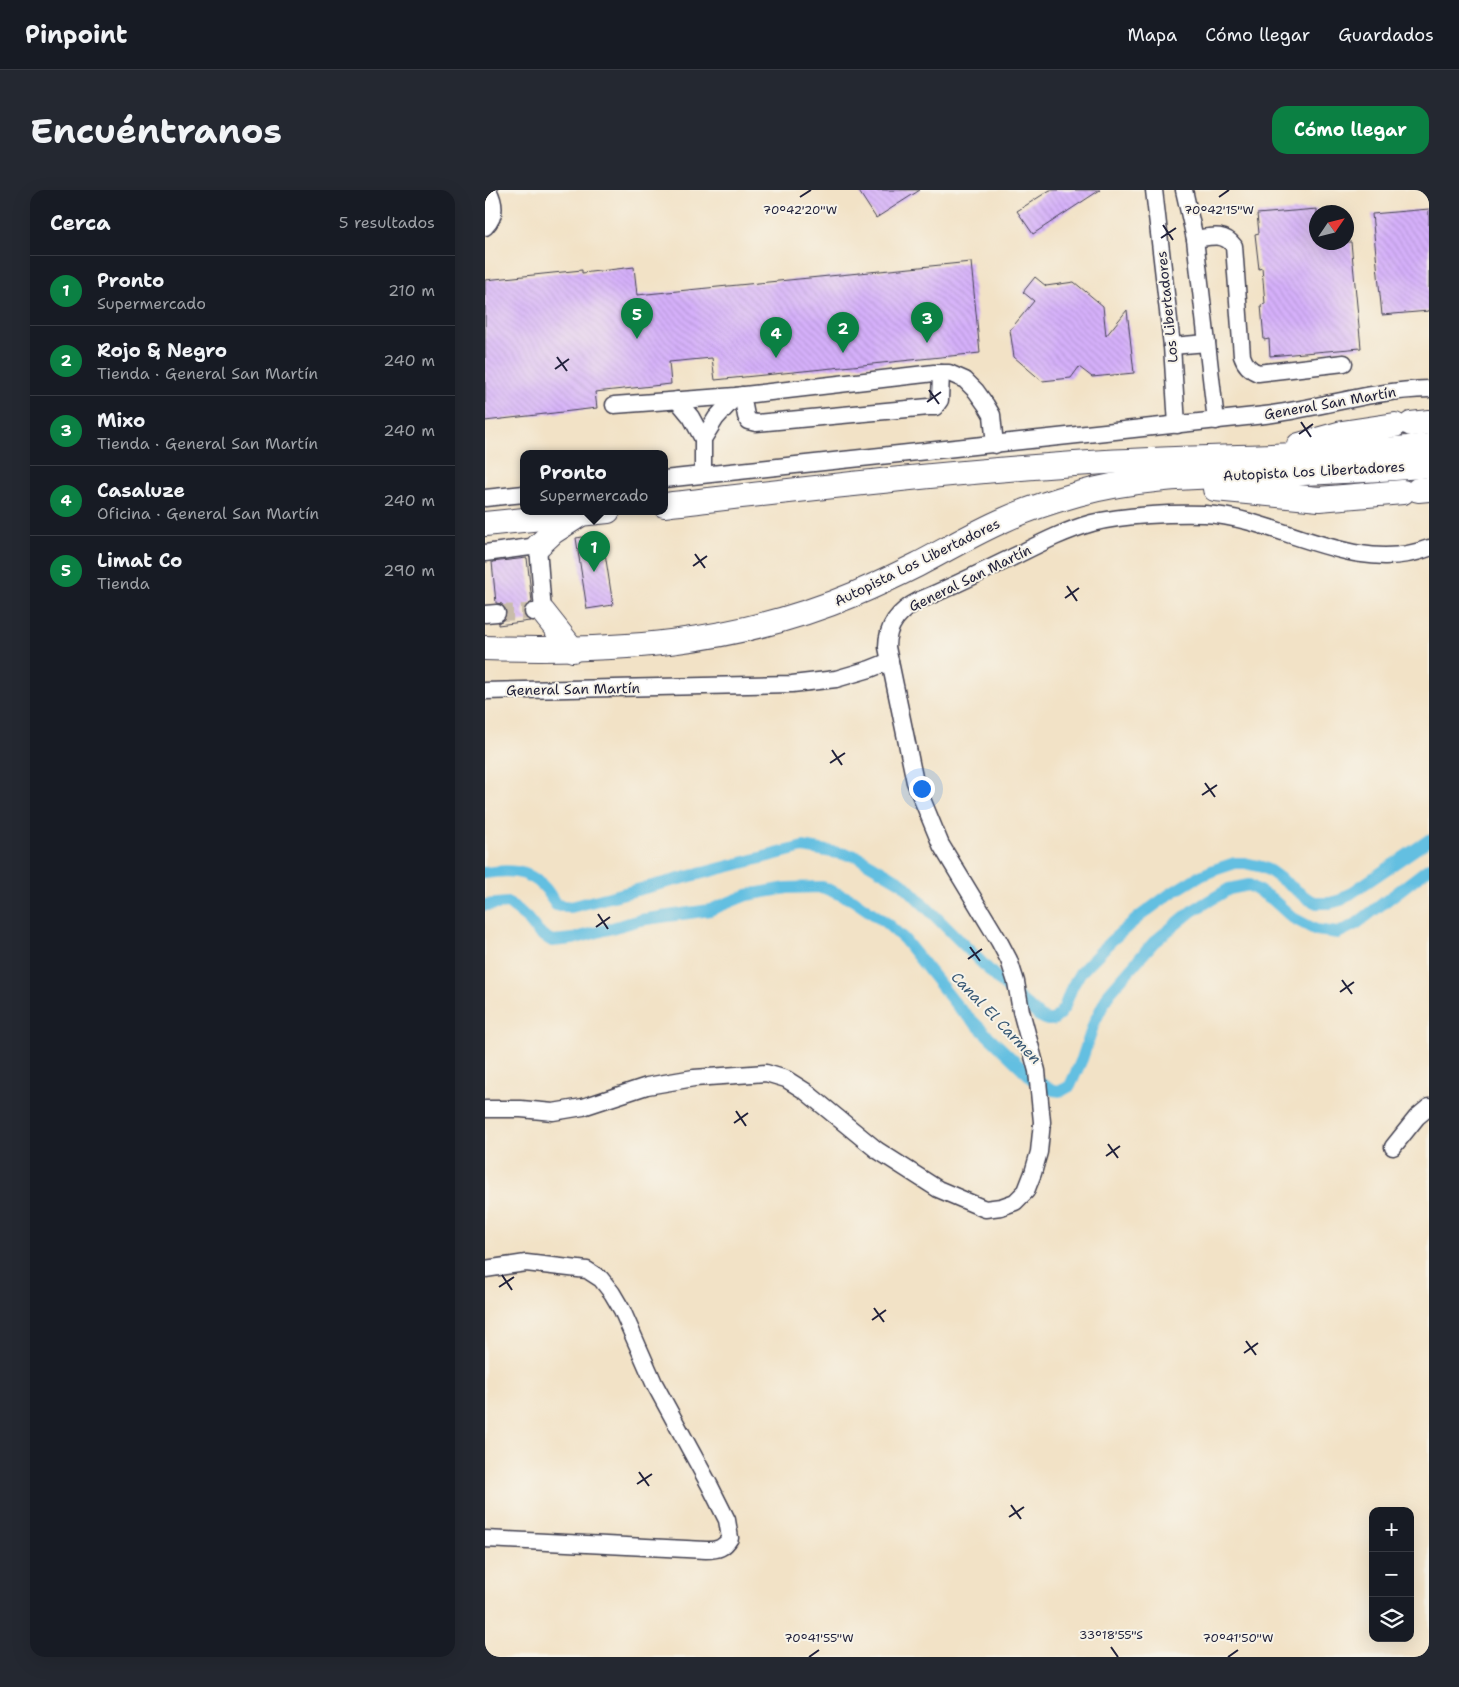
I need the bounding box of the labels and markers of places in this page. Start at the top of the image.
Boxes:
pin: 5 [621,298,653,339]
pin: 3 [911,302,943,343]
pin: 2 [827,312,859,353]
pin: 4 [760,317,792,358]
pin: 1 [578,531,610,572]

